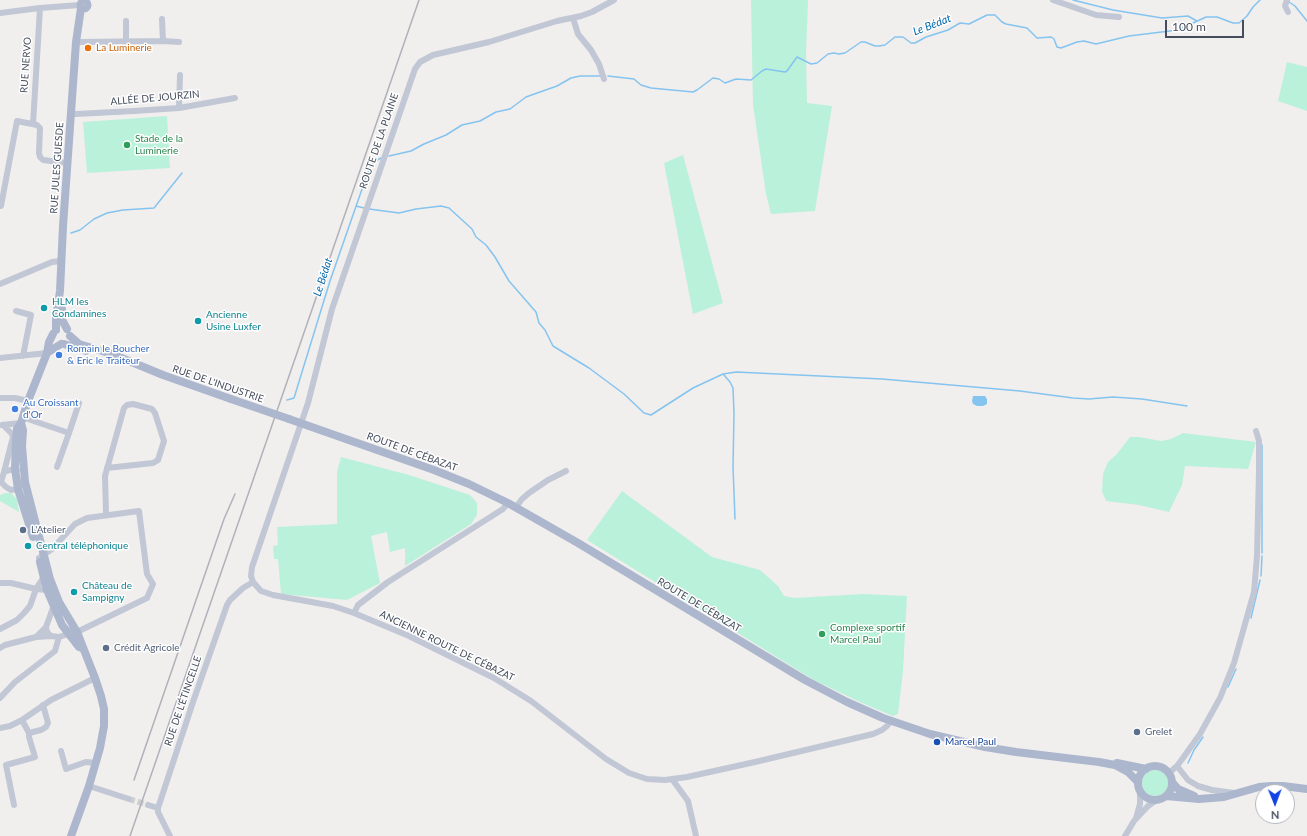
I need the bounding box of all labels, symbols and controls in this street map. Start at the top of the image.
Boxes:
water label: Le Bédat [911,12,953,38]
scale bar [1167,12,1246,38]
text: 100 m [1172,19,1206,34]
street label: RUE NERVO [18,37,34,93]
place label: La Luminerie [96,42,152,54]
marker: La Luminerie [83,43,93,53]
street label: ALLÉE DE JOURZIN [110,88,200,108]
street label: ROUTE DE LA PLAINE [357,92,401,190]
street label: RUE JULES GUESDE [48,122,66,214]
place label: Stade de la Luminerie [135,133,183,156]
marker: Stade de la Luminerie [122,140,132,150]
water label: Le Bédat [311,256,335,298]
place label: HLM les Condamines [52,296,106,320]
marker: HLM les Condamines [39,303,49,313]
place label: Ancienne Usine Luxfer [206,309,261,332]
marker: Ancienne Usine Luxfer [193,316,203,326]
place label: Romain le Boucher & Eric le Traiteur [67,343,149,366]
marker: Romain le Boucher & Eric le Traiteur [54,350,64,360]
street label: RUE DE L'INDUSTRIE [171,363,265,405]
place label: Au Croissant d'Or [23,397,79,420]
marker: Au Croissant d'Or [10,404,20,414]
street label: ROUTE DE CÉBAZAT [365,430,459,474]
place label: L'Atelier [31,524,66,536]
marker: L'Atelier [18,525,28,535]
place label: Central téléphonique [36,540,128,552]
marker: Central téléphonique [23,541,33,551]
street label: ROUTE DE CÉBAZAT [655,575,743,635]
place label: Château de Sampigny [82,580,132,604]
marker: Château de Sampigny [69,587,79,597]
street label: ANCIENNE ROUTE DE CÉBAZAT [378,608,516,684]
place label: Complexe sportif Marcel Paul [830,622,905,646]
marker: Complexe sportif Marcel Paul [817,629,827,639]
place label: Crédit Agricole [114,642,180,654]
marker: Crédit Agricole [101,643,111,653]
street label: RUE DE L'ÉTINCELLE [162,654,204,748]
place label: Grelet [1145,726,1172,738]
marker: Grelet [1132,727,1142,737]
place label: Marcel Paul [945,736,996,748]
marker: Marcel Paul [932,737,942,747]
north arrow [1255,784,1295,824]
text: N [1271,809,1280,822]

